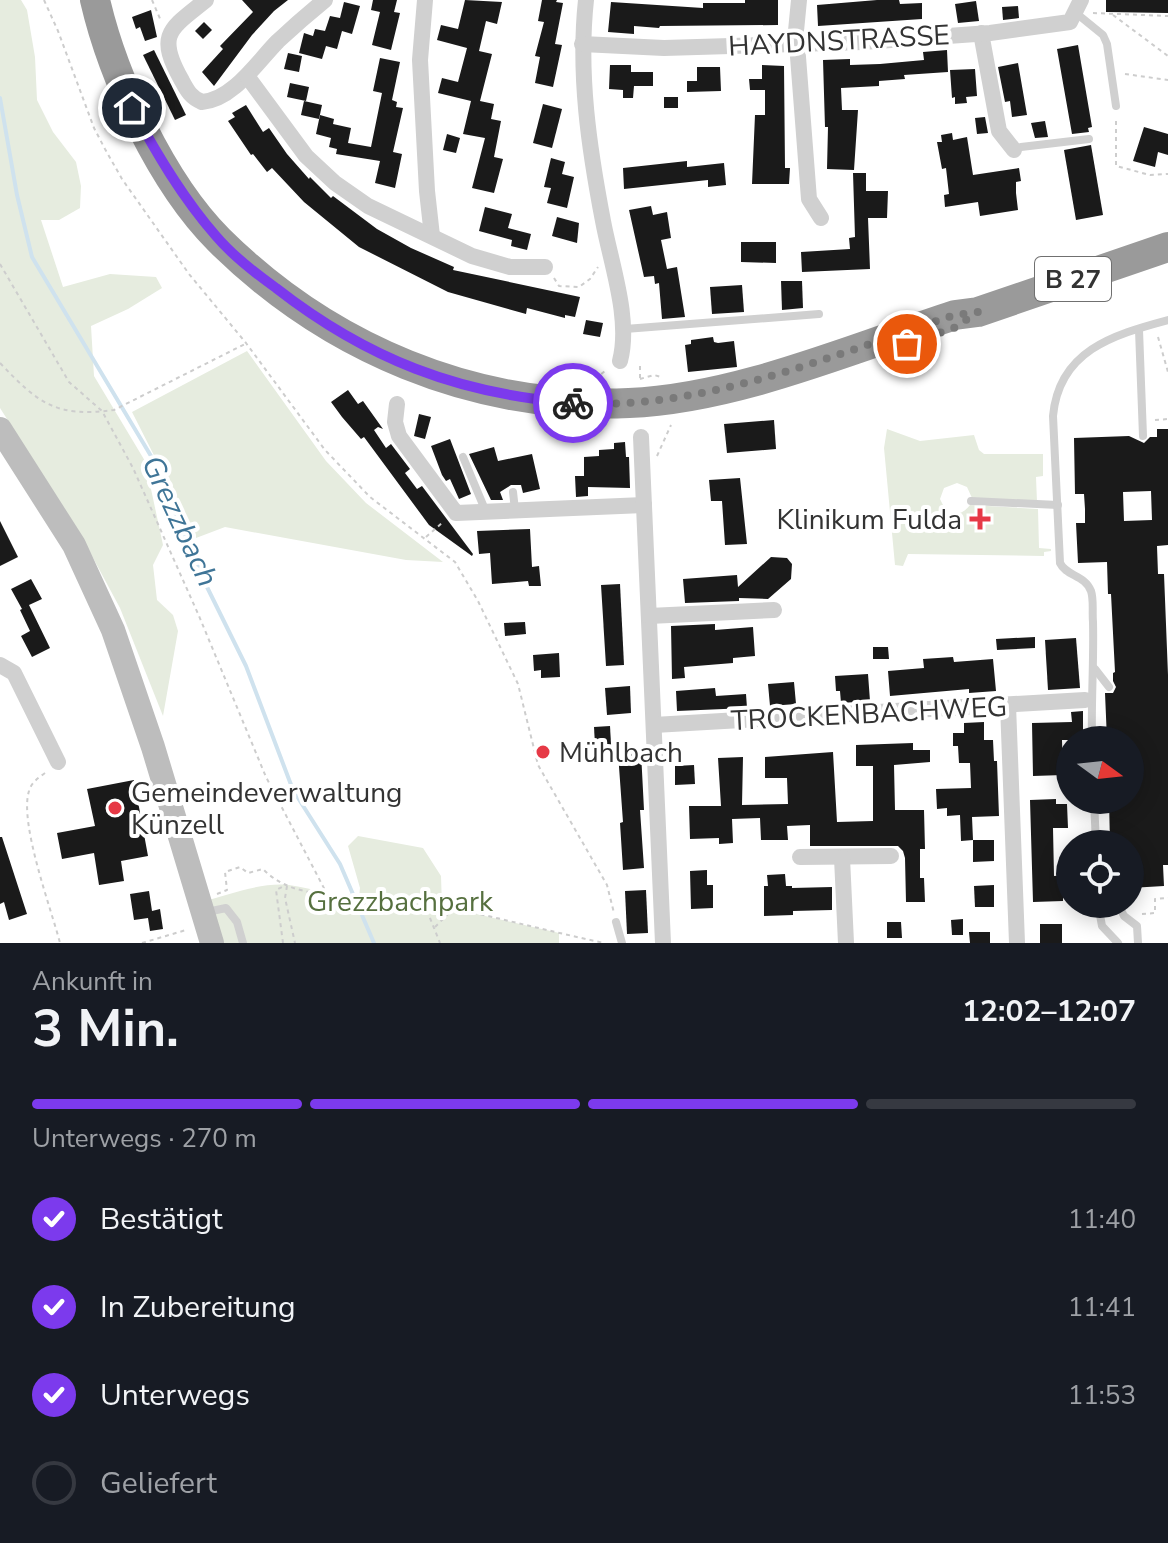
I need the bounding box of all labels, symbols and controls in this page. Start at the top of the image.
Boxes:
street label: HAYDNSTRASSE [727,16,951,66]
pin [98,74,166,142]
icon: home [110,86,154,130]
road number: B 27 [1035,257,1111,301]
pin [873,310,941,378]
icon: bag [885,322,929,366]
courier [533,363,613,443]
icon: bike [551,381,595,425]
water label: Grezzbach [131,449,228,593]
place label: Klinikum Fulda [776,501,962,539]
marker: Klinikum Fulda [969,508,991,530]
street label: TROCKENBACHWEG [730,688,1008,740]
north arrow [1056,726,1144,814]
map controls [1056,726,1144,918]
place label: Mühlbach [559,734,683,772]
marker: Mühlbach [534,743,552,761]
place label: Gemeindeverwaltung Künzell [131,774,402,844]
marker: Gemeindeverwaltung Künzell [106,799,124,817]
button: locate [1056,830,1144,918]
park label: Grezzbachpark [307,883,494,921]
text: Ankunft in [32,964,153,999]
text: 12:02–12:07 [962,991,1136,1032]
text: 3 Min. [32,993,179,1064]
text: Unterwegs · 270 m [32,1121,257,1156]
icon: check [32,1197,76,1241]
text: Bestätigt [100,1199,222,1240]
text: 11:40 [1068,1202,1136,1237]
icon: check [32,1285,76,1329]
text: In Zubereitung [100,1287,296,1328]
text: 11:41 [1068,1290,1136,1325]
icon: check [32,1373,76,1417]
text: Unterwegs [100,1375,250,1416]
text: 11:53 [1068,1378,1136,1413]
text: Geliefert [100,1463,217,1504]

